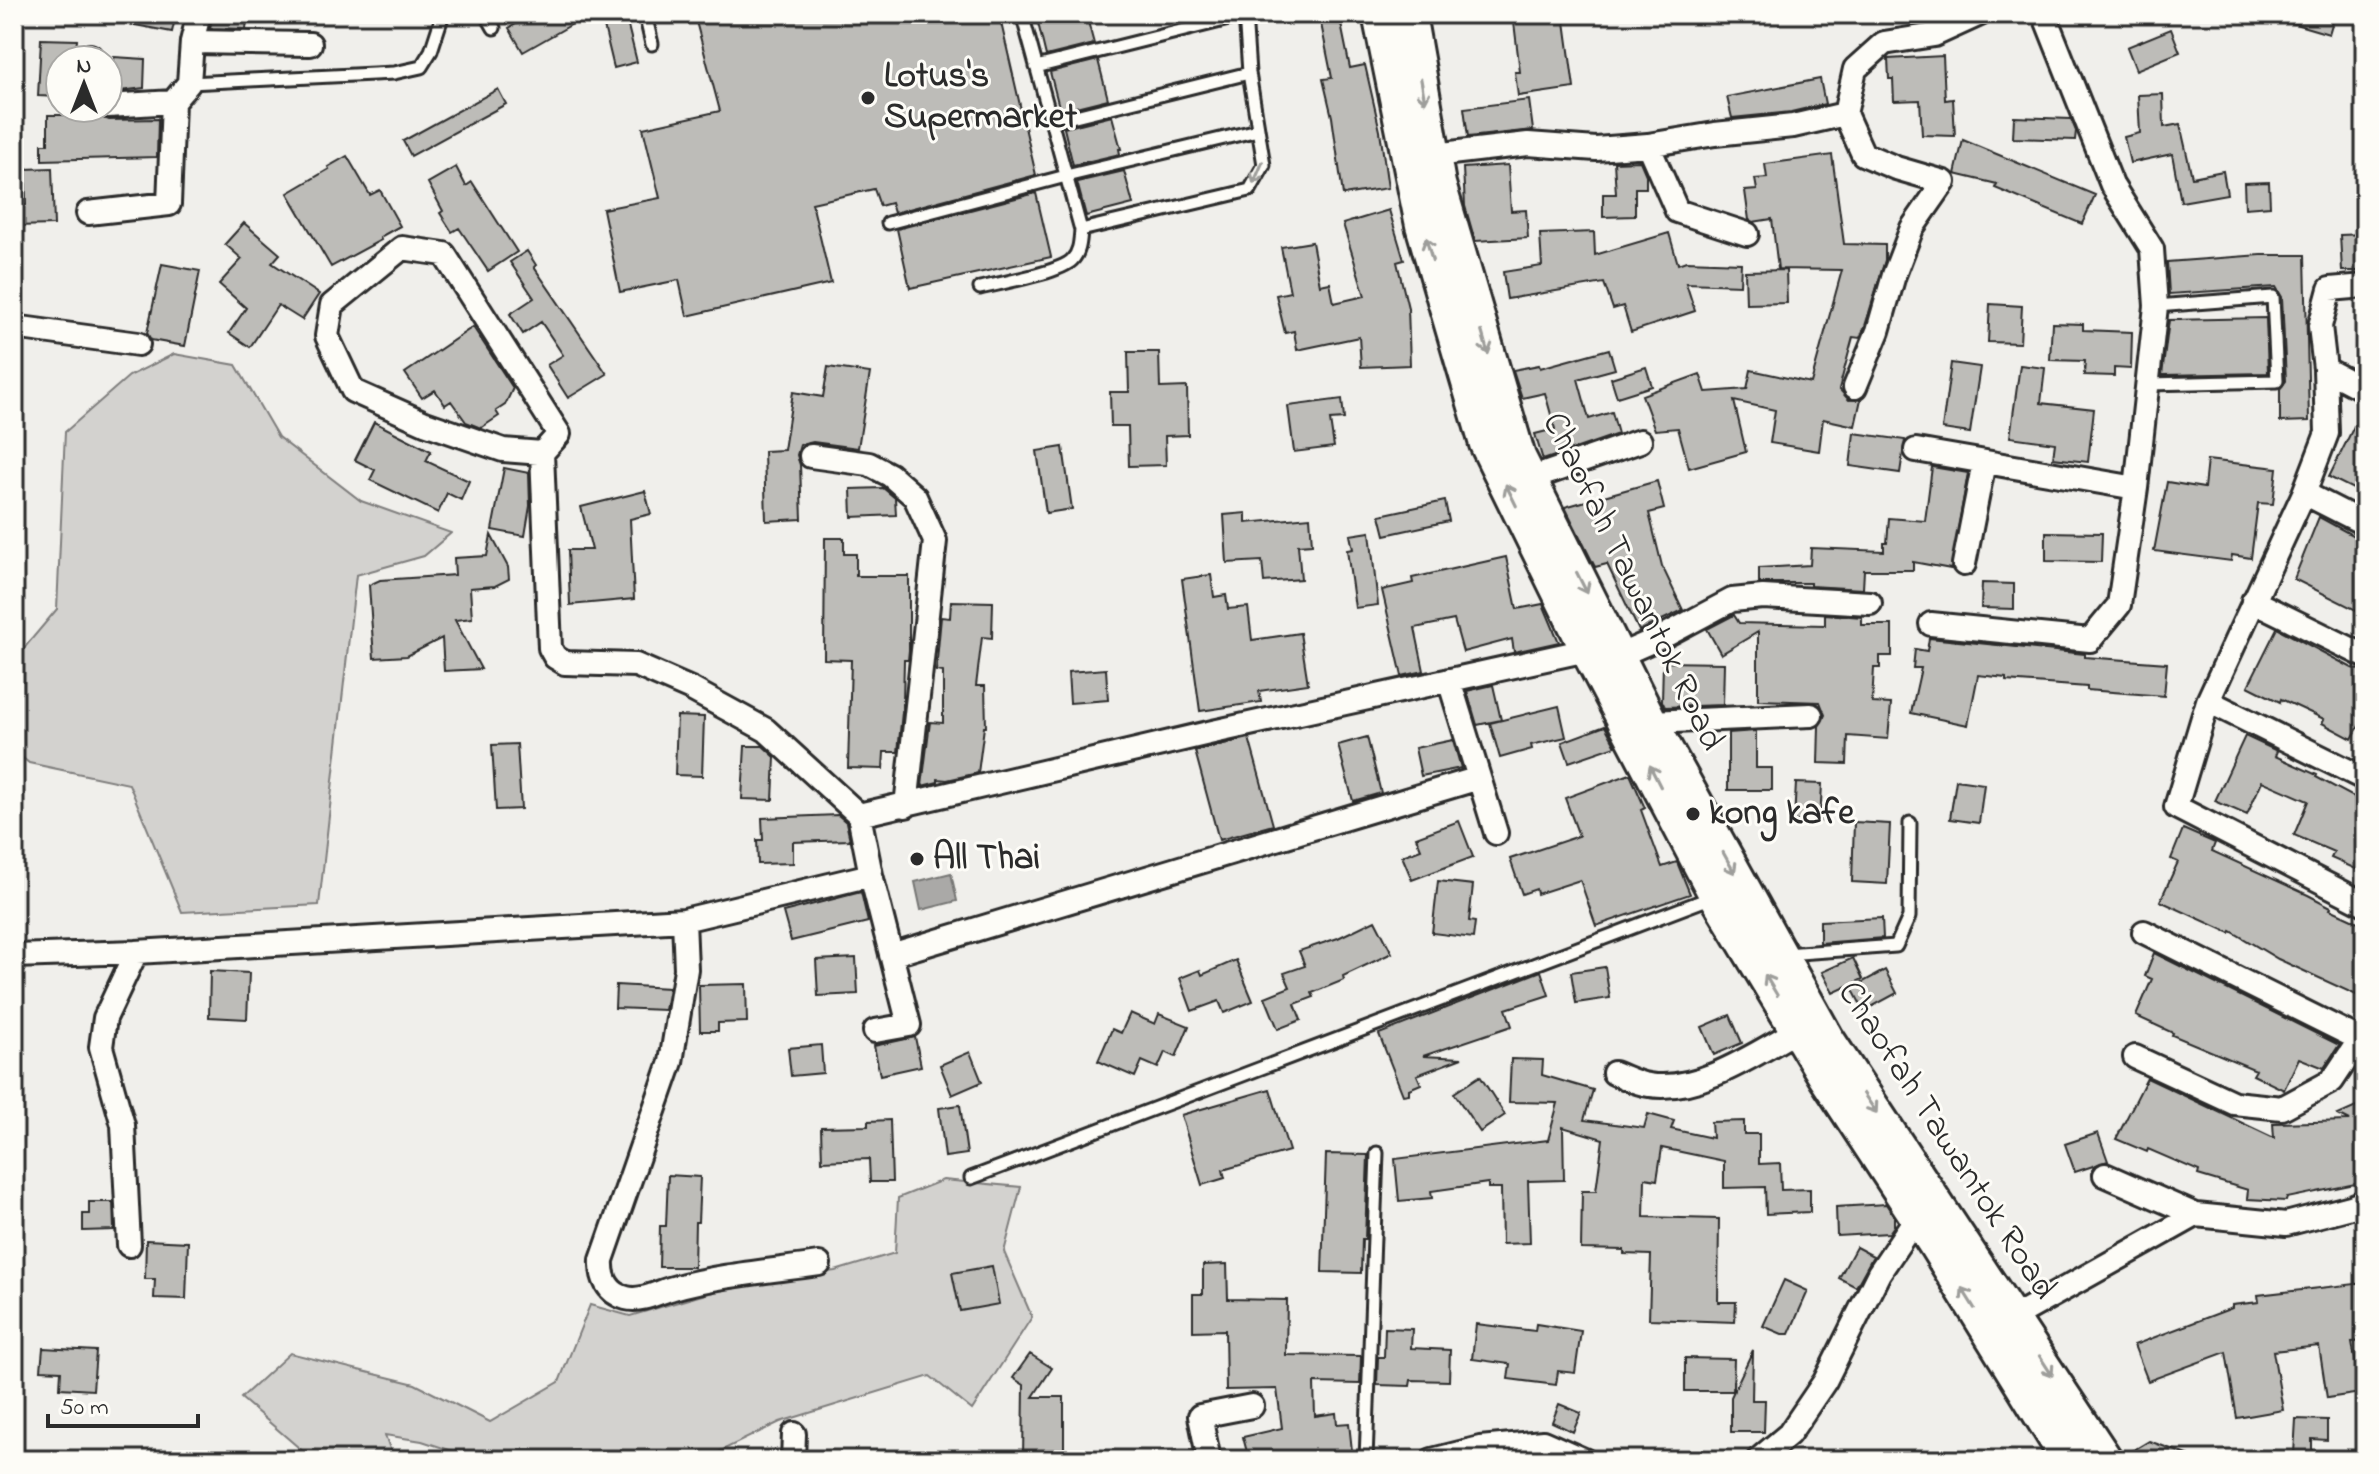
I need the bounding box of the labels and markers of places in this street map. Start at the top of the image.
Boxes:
place label: Lotus's Supermarket [884,51,1078,145]
marker: Lotus's Supermarket [859,89,877,107]
place label: kong kafe [1709,788,1855,842]
marker: kong kafe [1684,805,1702,823]
place label: All Thai [933,833,1040,886]
marker: All Thai [908,850,926,868]

